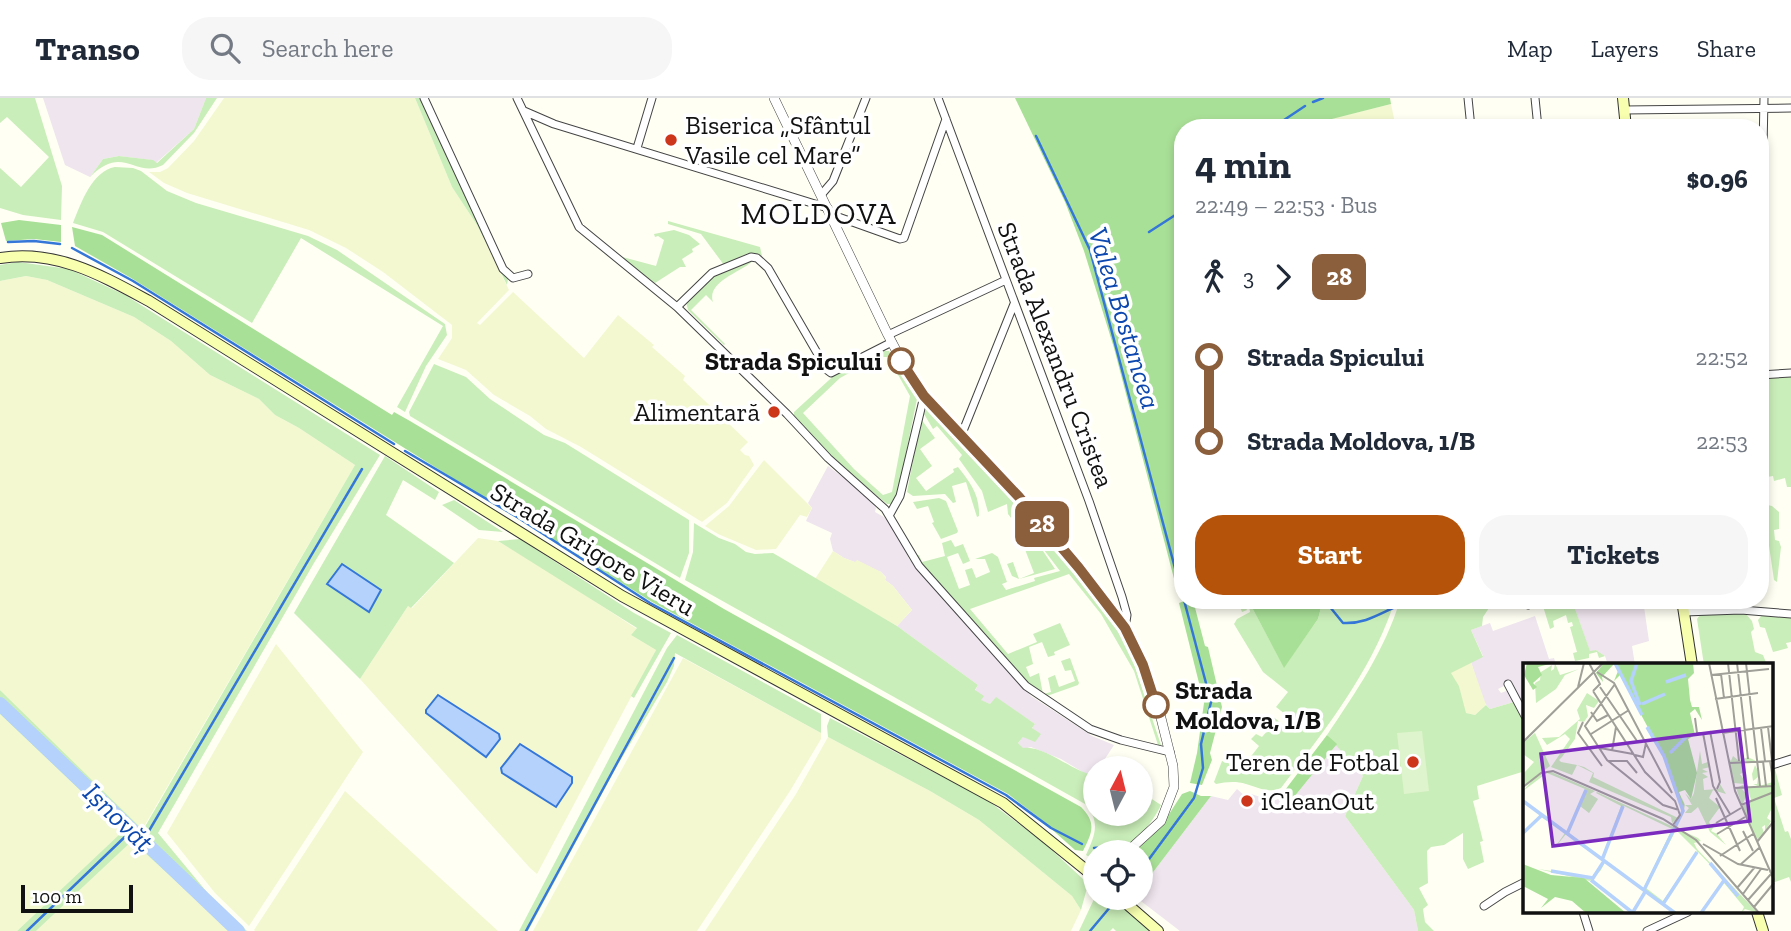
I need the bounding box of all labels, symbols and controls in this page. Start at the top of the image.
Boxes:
search box [182,17,672,80]
text: Transo [35,29,140,68]
icon: search [206,29,244,67]
text: Search here [262,32,393,64]
text: Map [1507,34,1553,63]
text: Layers [1591,34,1659,63]
text: Share [1697,34,1756,63]
place label: Biserica „Sfântul Vasile cel Mare” [684,109,871,171]
marker: Biserica „Sfântul Vasile cel Mare” [663,132,679,148]
text: 4 min [1195,142,1291,188]
text: $0.96 [1686,163,1748,195]
text: 22:49 – 22:53 · Bus [1195,191,1377,219]
district label: MOLDOVA [741,196,897,232]
street label: Strada Alexandru Cristea [991,218,1122,493]
water label: Valea Bostancea [1081,223,1168,413]
icon: walk [1195,258,1233,296]
icon: forward [1264,258,1302,296]
text: 28 [1326,262,1352,291]
text: 3 [1243,263,1254,291]
text: Strada Spicului [1247,341,1424,373]
text: 22:52 [1696,343,1748,371]
place label: Strada Spicului [705,345,882,377]
marker: Strada Spicului [888,348,914,374]
place label: Alimentară [634,396,760,428]
marker: Alimentară [766,404,782,420]
text: Strada Moldova, 1/B [1247,425,1475,457]
text: 22:53 [1696,427,1748,455]
street label: Strada Grigore Vieru [485,475,701,623]
line badge: 28 [1010,501,1074,547]
text: 28 [1029,509,1055,538]
button: Start [1195,515,1465,595]
button: Tickets [1479,515,1748,595]
inset map [1523,663,1774,914]
place label: Strada Moldova, 1/B [1175,674,1321,736]
marker: Strada Moldova, 1/B [1143,692,1169,718]
place label: Teren de Fotbal [1226,746,1399,778]
marker: Teren de Fotbal [1405,754,1421,770]
north arrow [1083,756,1153,826]
map controls [1083,756,1153,910]
water label: Ișnovăț [77,776,161,859]
place label: iCleanOut [1261,785,1375,817]
marker: iCleanOut [1239,793,1255,809]
button: locate [1083,840,1153,910]
scale bar [21,882,133,914]
text: 100 m [32,885,82,908]

